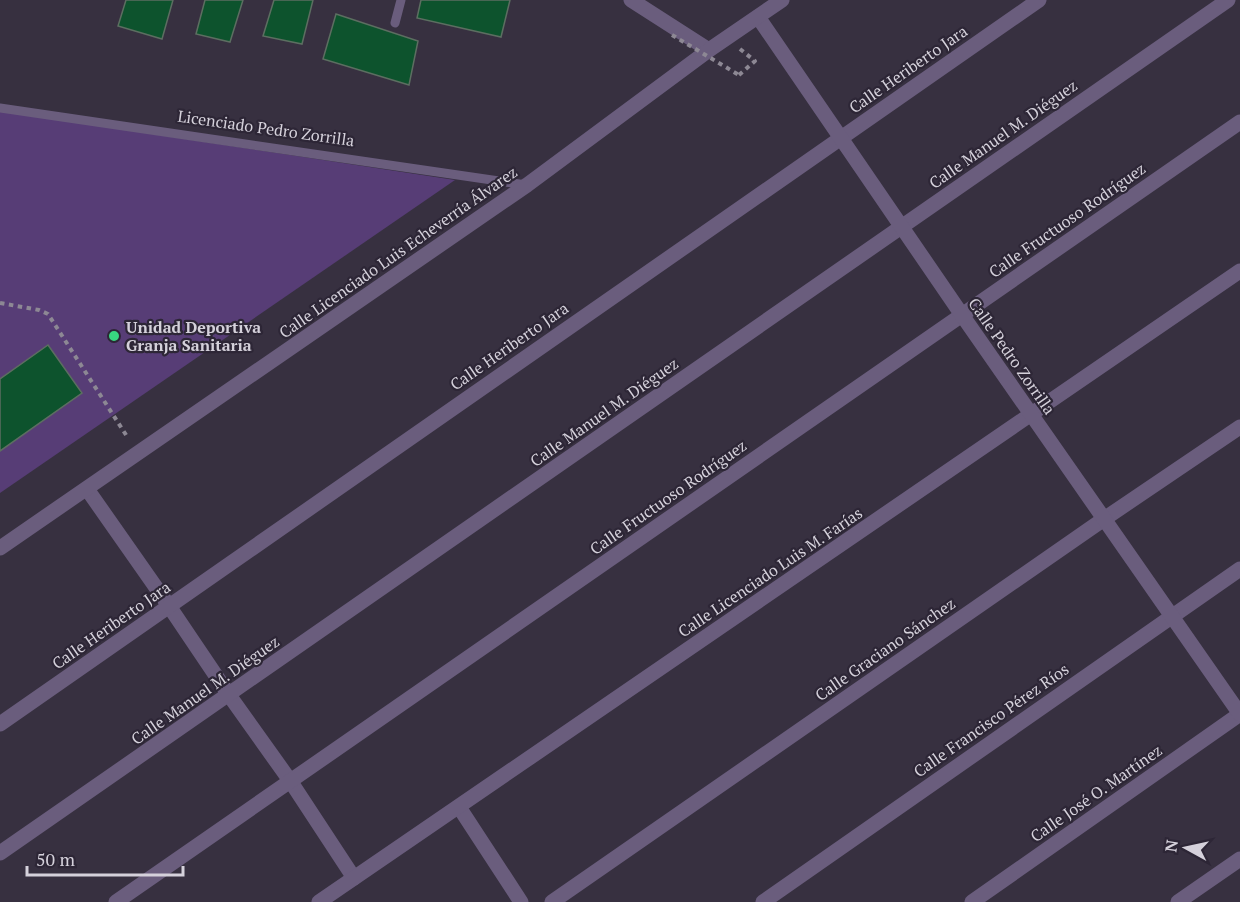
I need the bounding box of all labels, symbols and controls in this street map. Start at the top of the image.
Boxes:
street label: Calle Heriberto Jara [844,20,972,118]
street label: Calle Manuel M. Diéguez [924,74,1082,194]
street label: Licenciado Pedro Zorrilla [176,105,356,151]
street label: Calle Fructuoso Rodríguez [984,157,1150,283]
street label: Calle Licenciado Luis Echeverría Álvarez [274,161,522,343]
street label: Calle Pedro Zorrilla [963,293,1061,419]
street label: Calle Heriberto Jara [445,297,573,395]
place label: Unidad Deportiva Granja Sanitaria [126,316,261,356]
marker: Unidad Deportiva Granja Sanitaria [107,329,121,343]
street label: Calle Manuel M. Diéguez [525,352,683,472]
street label: Calle Fructuoso Rodríguez [585,434,751,560]
street label: Calle Licenciado Luis M. Farías [673,502,867,642]
street label: Calle Heriberto Jara [47,576,175,674]
street label: Calle Graciano Sánchez [811,592,959,706]
street label: Calle Manuel M. Diéguez [126,630,284,750]
street label: Calle Francisco Pérez Ríos [909,658,1073,782]
street label: Calle José O. Martínez [1026,739,1166,847]
north arrow [1156,818,1216,878]
text: N [1159,838,1183,853]
scale bar [27,839,183,877]
text: 50 m [36,847,76,871]

